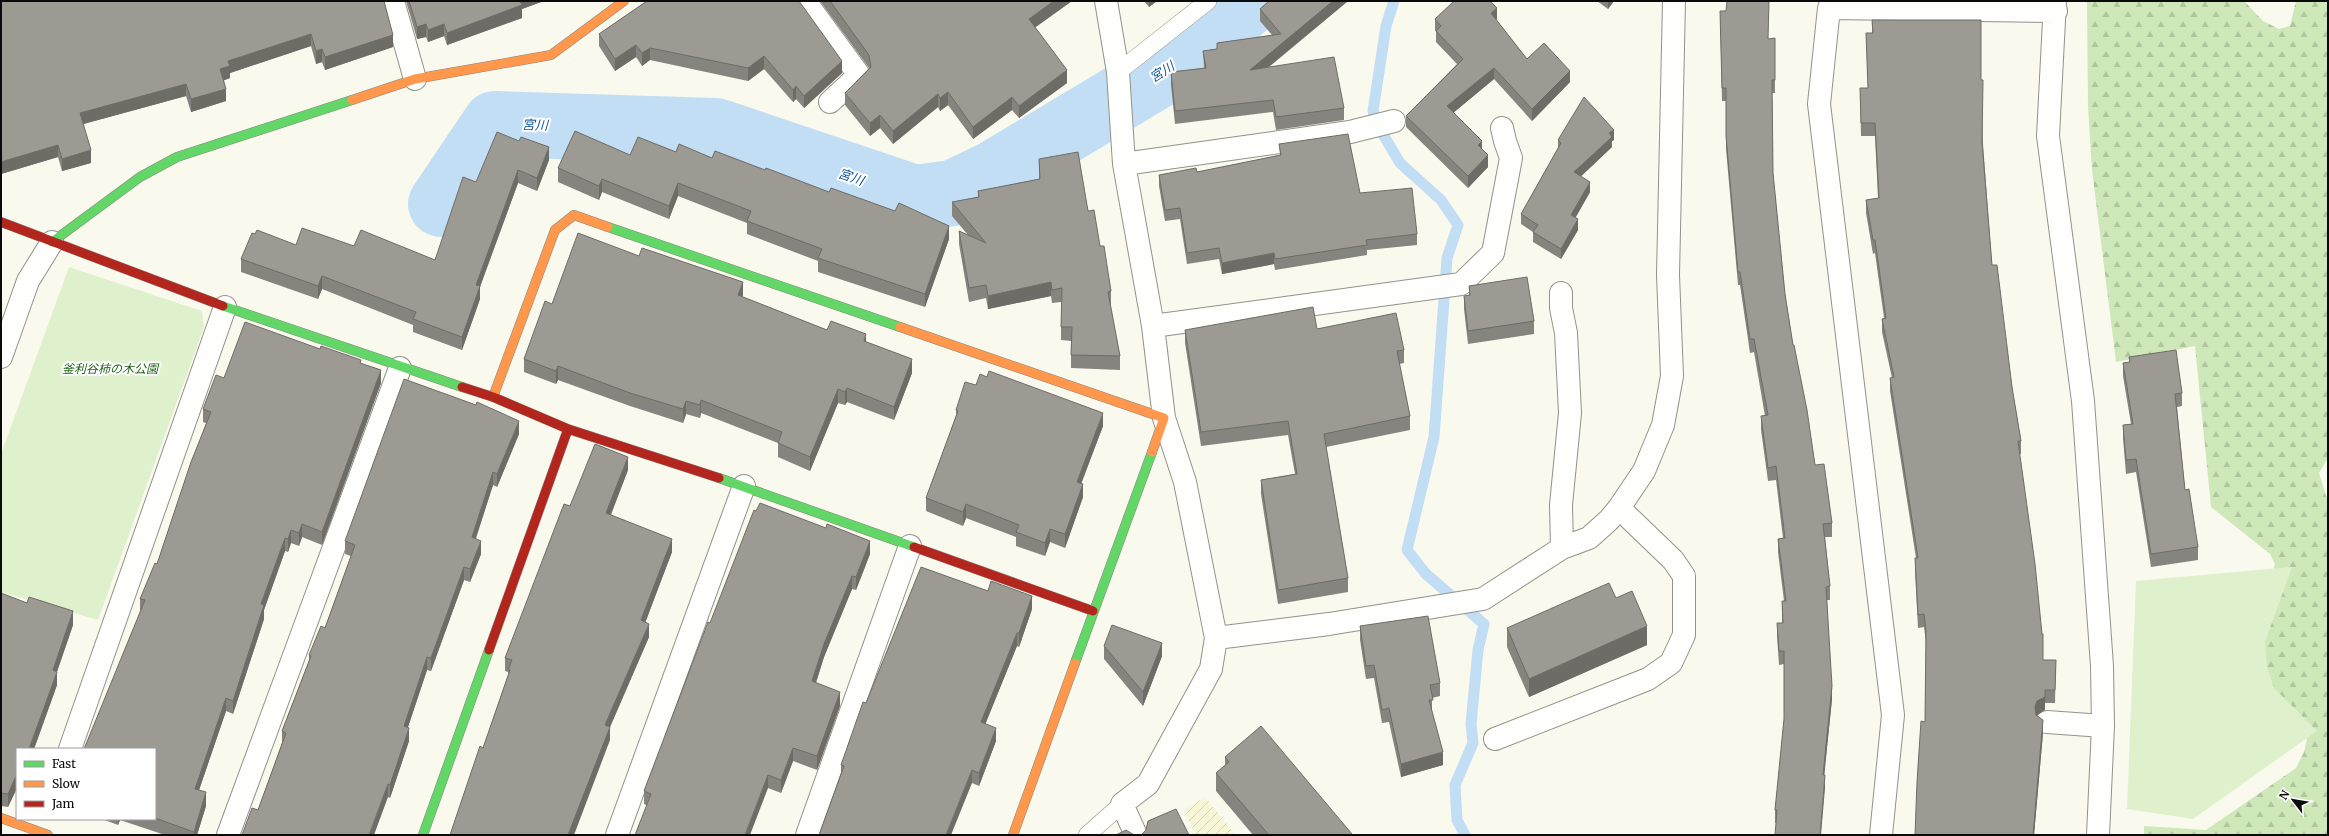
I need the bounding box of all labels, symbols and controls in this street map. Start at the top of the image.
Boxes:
water label: 宮川 [1146,57,1179,86]
water label: 宮川 [522,116,550,134]
water label: 宮川 [836,165,868,190]
park label: 釜利谷柿の木公園 [62,361,160,376]
legend [16,748,156,820]
text: Fast [52,756,76,771]
text: Slow [52,776,81,791]
north arrow [2273,780,2313,820]
text: N [2276,787,2293,802]
text: Jam [51,796,75,811]

